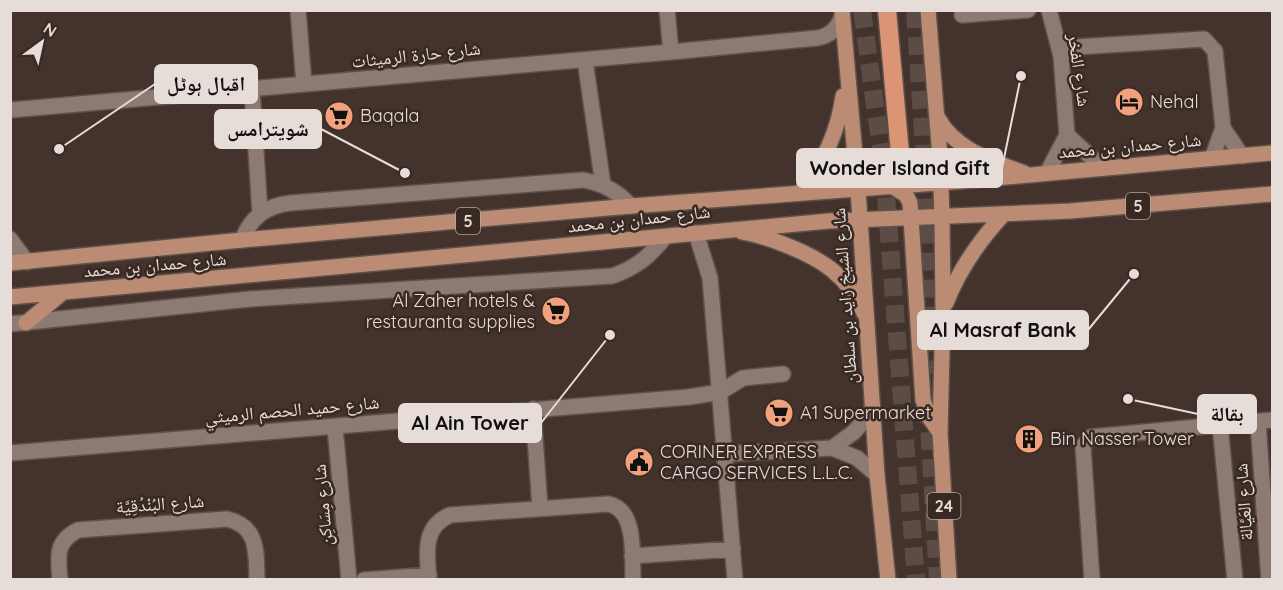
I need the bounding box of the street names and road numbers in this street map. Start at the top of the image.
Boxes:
street label: شارع الفخر [1063,31,1096,108]
street label: شارع حارة الرميثات [350,36,481,73]
street label: شارع حمدان بن محمد [1058,128,1202,163]
road number: 5 [1126,193,1150,219]
street label: شارع حمدان بن محمد [567,200,711,237]
street label: شارع الشيخ زايد بن سلطان [827,207,863,385]
road number: 5 [456,208,480,234]
street label: شارع حمدان بن محمد [83,247,227,282]
street label: شارع حميد الحصم الرميثي [204,390,381,432]
street label: شارع العَيَّالة [1229,462,1258,542]
street label: شارع مِسَاكِن [307,463,338,547]
street label: شارع البُنْدُقِيَّة [115,489,205,518]
road number: 24 [928,493,960,519]

